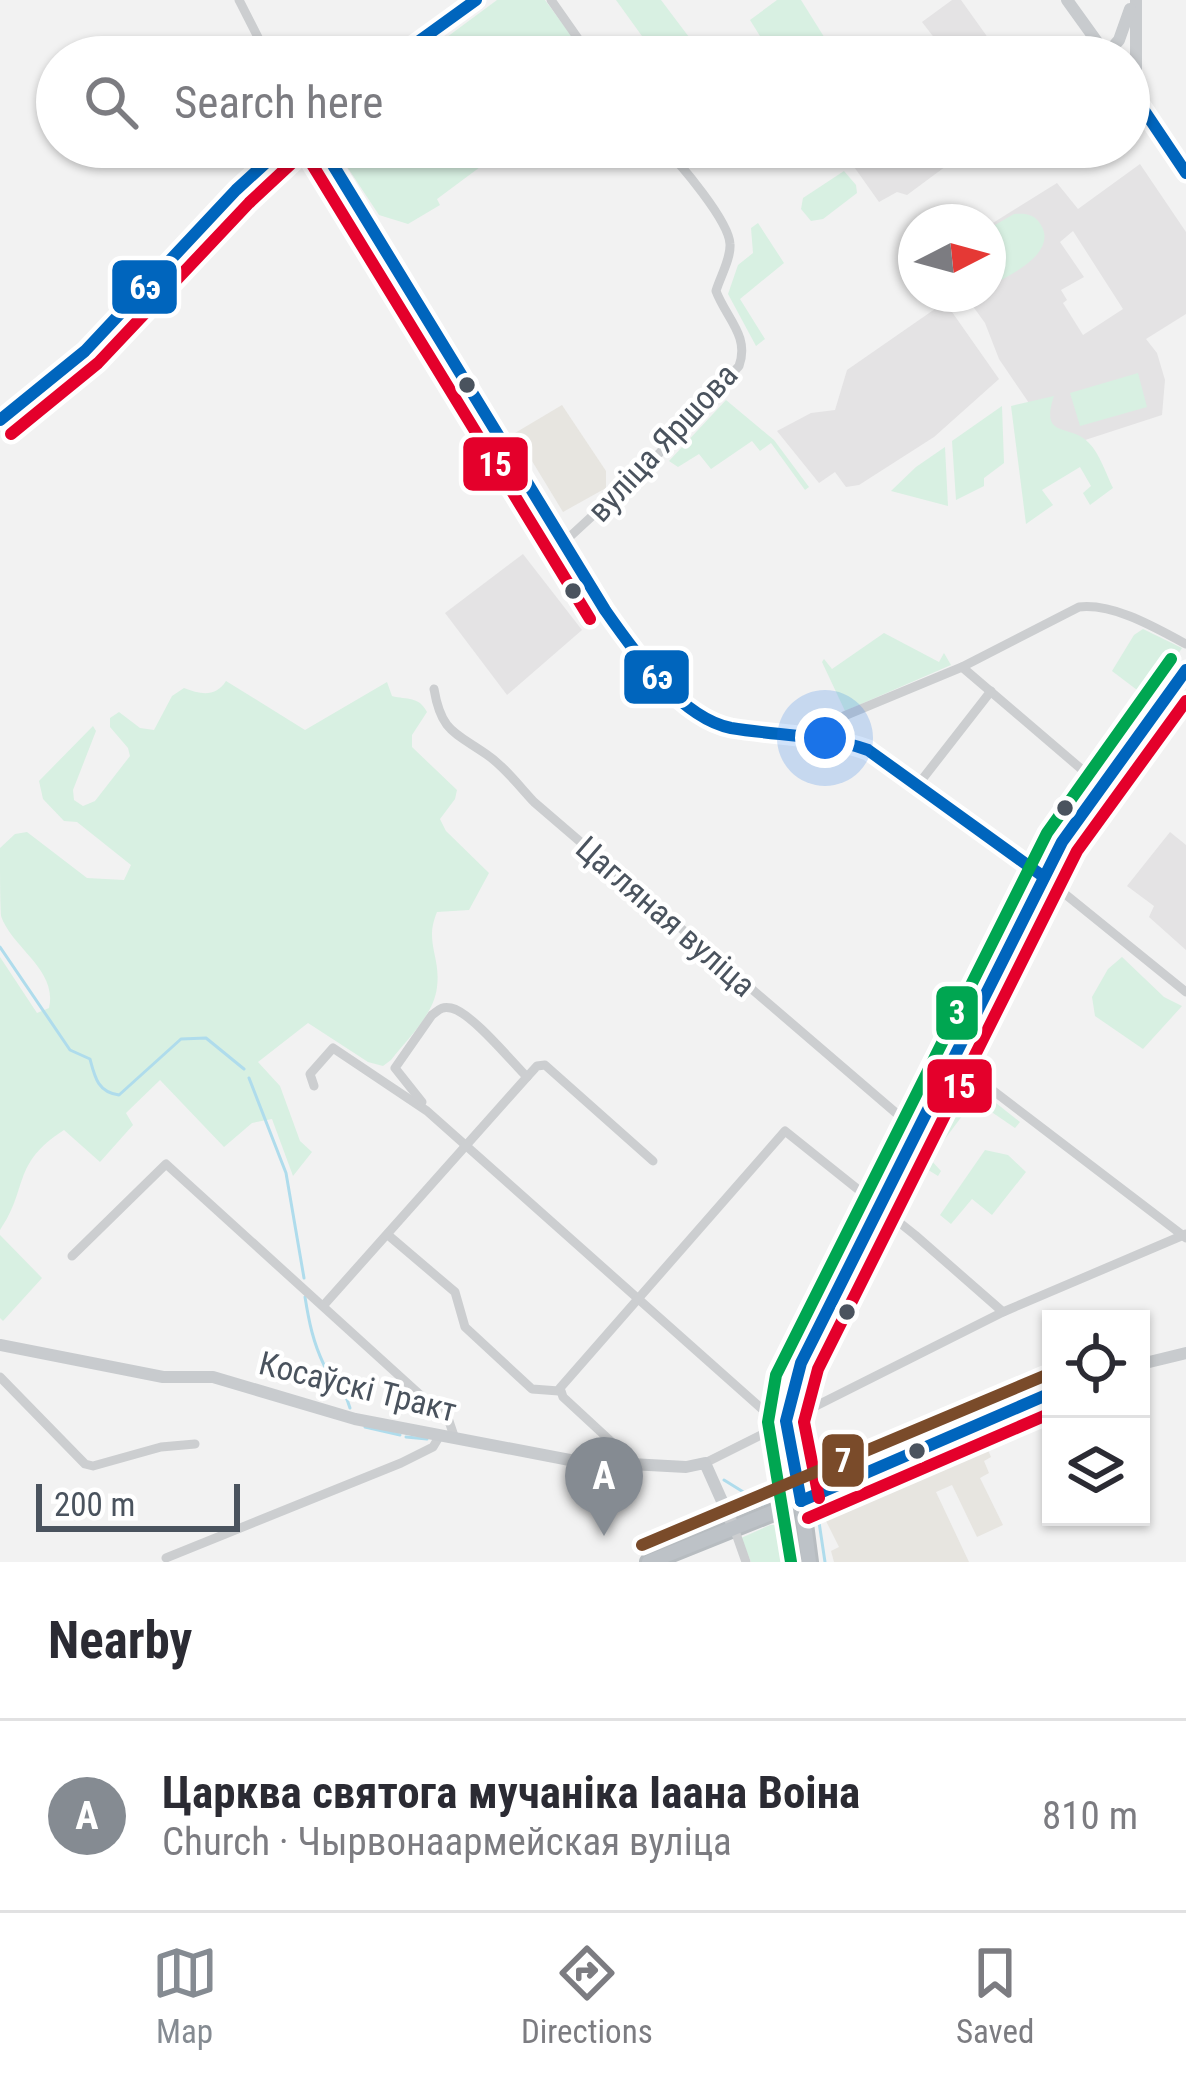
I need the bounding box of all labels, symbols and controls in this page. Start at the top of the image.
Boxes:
search box [36,36,1150,168]
icon: search [78,69,144,135]
text: Search here [174,76,383,129]
north arrow [898,204,1006,312]
line badge: 6э [110,258,179,316]
text: 6э [129,268,161,307]
street label: вуліца Яршова [579,355,745,529]
unlabelled marker [456,374,478,396]
line badge: 15 [461,435,530,493]
text: 15 [478,445,512,484]
unlabelled marker [562,580,584,602]
line badge: 6э [622,648,691,706]
text: 6э [641,658,673,697]
your location [795,708,855,768]
unlabelled marker [1054,797,1076,819]
street label: Цагляная вуліца [568,828,763,1005]
line badge: 3 [934,984,980,1042]
text: 3 [949,993,965,1032]
line badge: 15 [925,1057,994,1115]
text: 15 [942,1067,976,1106]
unlabelled marker [836,1301,858,1323]
map controls [1042,1310,1150,1526]
button: locate [1042,1310,1150,1418]
street label: Косаўскі Тракт [255,1343,461,1430]
button: layers [1042,1418,1150,1526]
line badge: 7 [820,1432,866,1489]
pin: A [565,1437,643,1536]
unlabelled marker [906,1440,928,1462]
text: 7 [835,1441,851,1480]
scale bar [36,1478,240,1531]
text: 200 m [54,1485,135,1524]
text: Nearby [48,1611,192,1670]
text: Царква святога мучаніка Іаана Воіна [162,1766,860,1819]
text: A [75,1793,99,1839]
text: 810 m [1042,1793,1138,1839]
text: Church · Чырвонаармейская вуліца [162,1819,732,1865]
tab: Map [152,1940,218,2051]
tab: Directions [521,1940,653,2051]
tab: Saved [956,1940,1034,2051]

